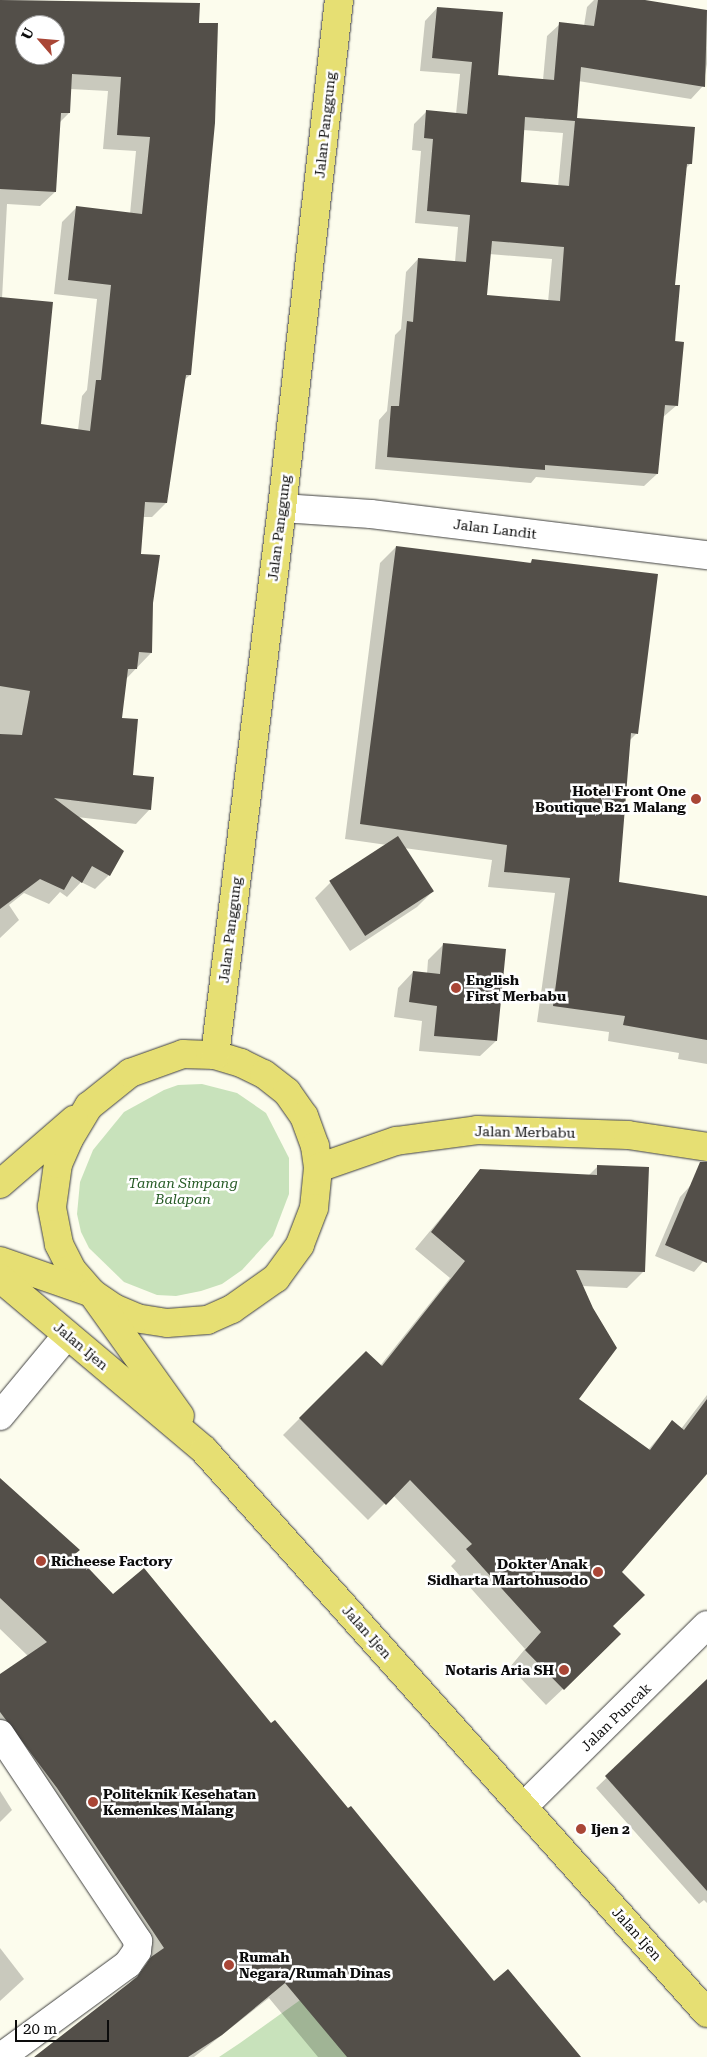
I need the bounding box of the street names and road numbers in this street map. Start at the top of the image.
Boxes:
street label: Jalan Panggung [311,71,339,179]
street label: Jalan Panggung [264,474,294,582]
street label: Jalan Landit [452,516,538,542]
street label: Jalan Panggung [215,876,245,984]
street label: Jalan Merbabu [475,1123,575,1141]
street label: Jalan Ijen [50,1318,112,1374]
street label: Jalan Ijen [339,1602,395,1662]
street label: Jalan Puncak [577,1679,655,1755]
street label: Jalan Ijen [609,1904,665,1964]

